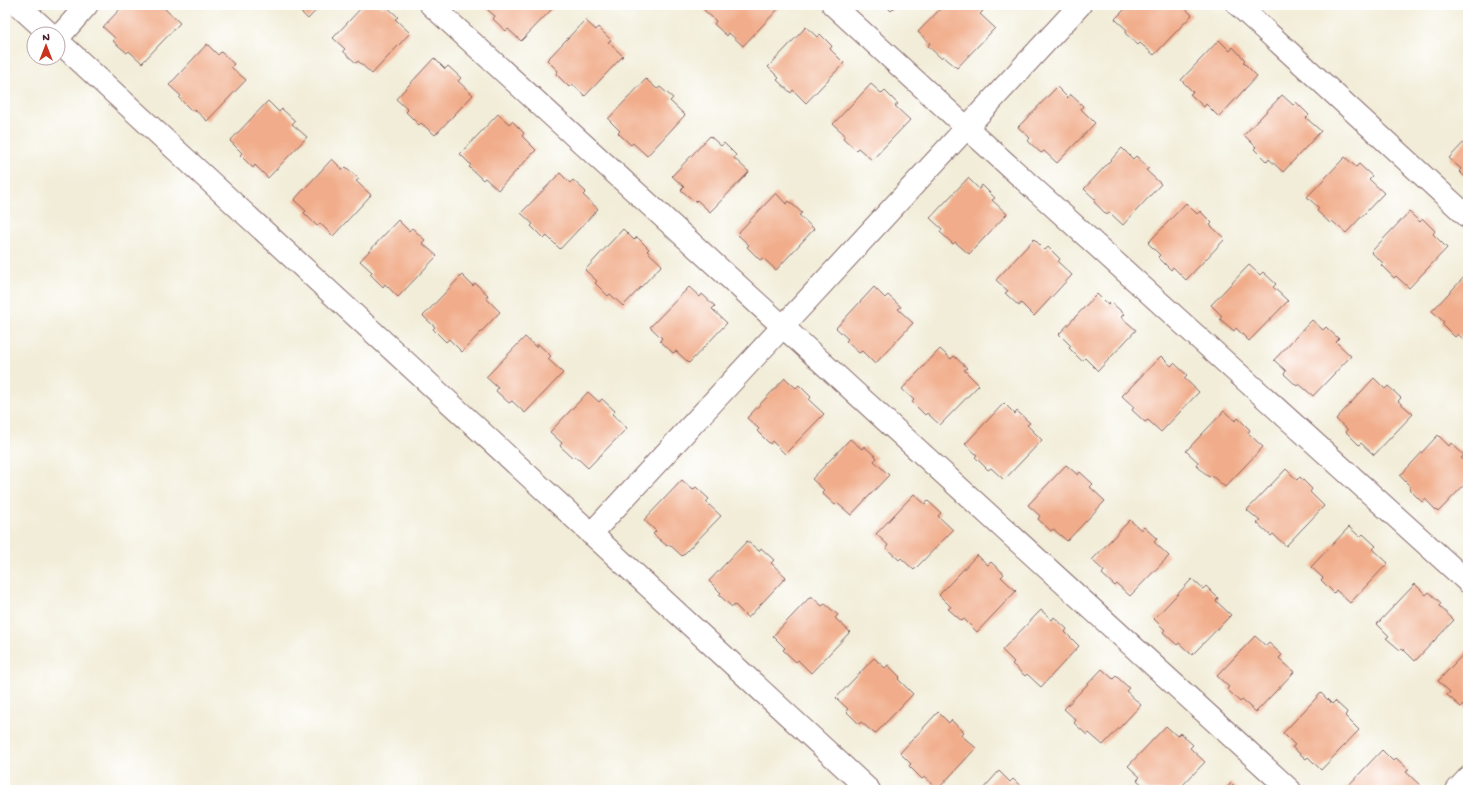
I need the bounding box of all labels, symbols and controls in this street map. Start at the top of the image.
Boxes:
north arrow [26,26,66,66]
text: N [42,32,50,44]

